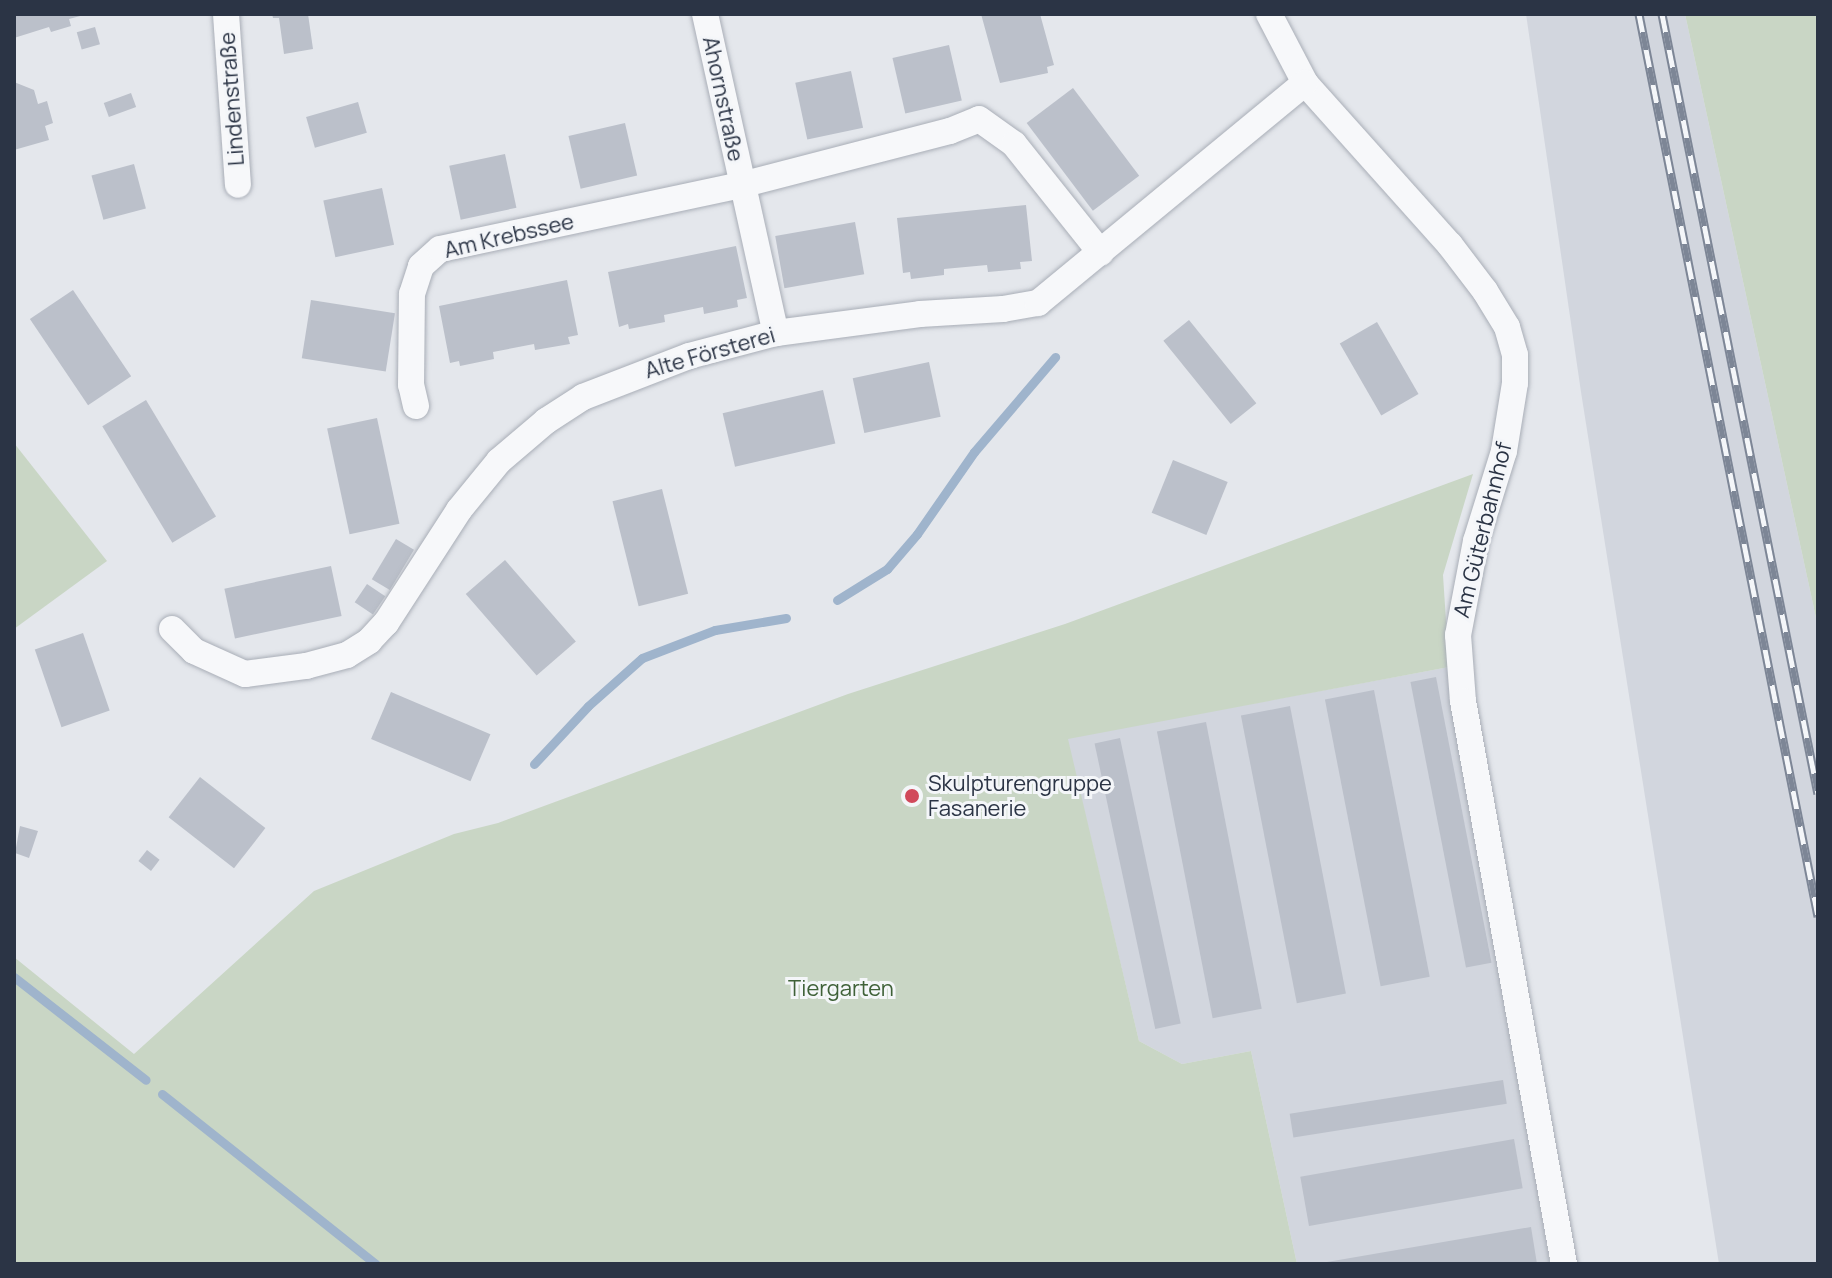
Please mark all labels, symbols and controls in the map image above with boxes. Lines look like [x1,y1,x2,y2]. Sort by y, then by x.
street label: Lindenstraße [214,31,250,167]
street label: Ahornstraße [697,34,749,164]
street label: Am Krebssee [442,208,576,264]
street label: Alte Försterei [642,322,778,384]
street label: Am Güterbahnhof [1448,439,1518,621]
place label: Skulpturengruppe Fasanerie [928,770,1112,822]
marker: Skulpturengruppe Fasanerie [903,787,921,805]
park label: Tiergarten [788,976,894,1002]

